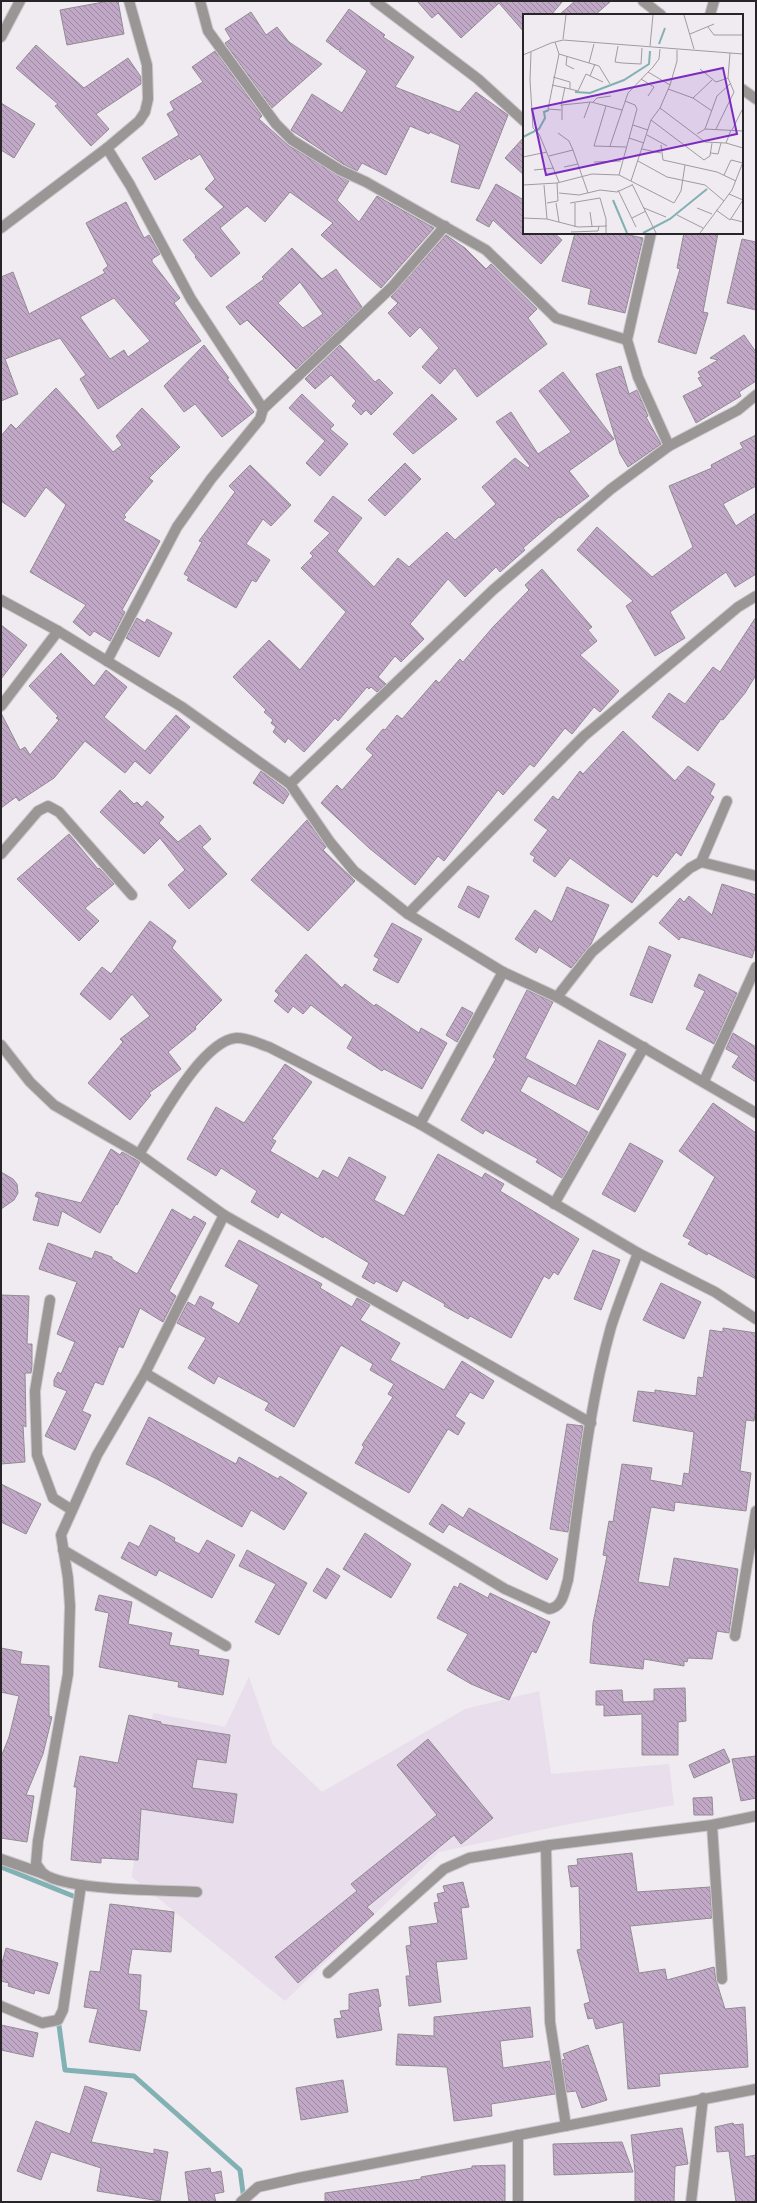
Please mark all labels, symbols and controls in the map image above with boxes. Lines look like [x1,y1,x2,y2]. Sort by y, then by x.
inset map [523,14,743,234]

